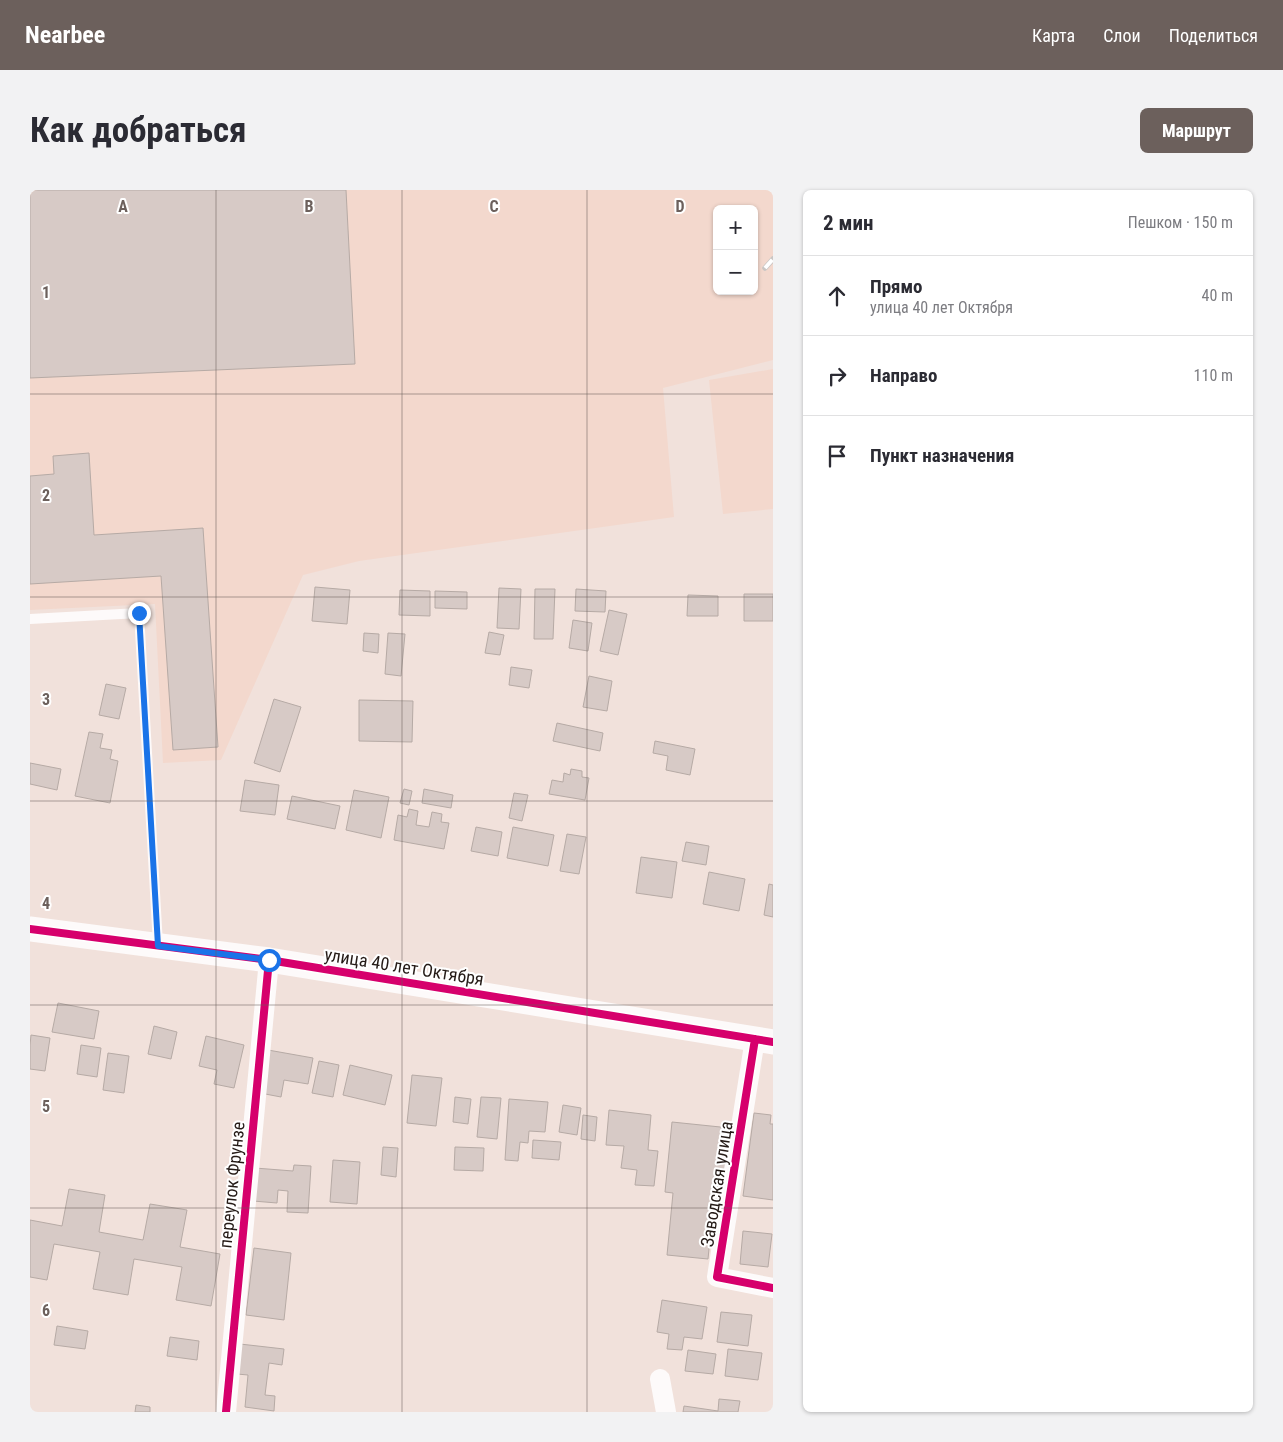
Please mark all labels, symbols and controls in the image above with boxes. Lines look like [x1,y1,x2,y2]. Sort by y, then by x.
text: Nearbee [25,21,105,49]
text: Карта [1032,25,1075,46]
text: Слои [1103,25,1141,46]
text: Поделиться [1169,25,1258,46]
button: Маршрут [1140,108,1253,153]
text: Как добраться [30,110,246,151]
text: A [118,197,128,216]
text: B [305,197,314,216]
text: C [489,197,499,216]
text: D [675,197,685,216]
map controls [713,205,758,295]
button: + [713,205,758,250]
text: 2 мин [823,211,873,235]
text: Пешком · 150 m [1128,213,1233,232]
button: − [713,250,758,295]
text: Прямо [870,275,923,298]
icon: ahead [823,282,851,310]
text: 1 [42,283,50,302]
text: 40 m [1201,286,1233,305]
text: улица 40 лет Октября [870,298,1013,317]
icon: right [823,362,851,390]
text: Направо [870,364,937,387]
text: 110 m [1194,366,1233,385]
icon: arrive [823,442,851,470]
text: Пункт назначения [870,444,1014,467]
text: 2 [42,486,50,505]
route end [128,602,151,625]
text: 3 [42,690,50,709]
text: 4 [42,894,50,913]
street label: улица 40 лет Октября [323,944,485,989]
route start [258,949,281,972]
text: 5 [42,1097,50,1116]
street label: Заводская улица [696,1120,737,1248]
street label: переулок Фрунзе [214,1121,249,1249]
text: 6 [42,1301,50,1320]

